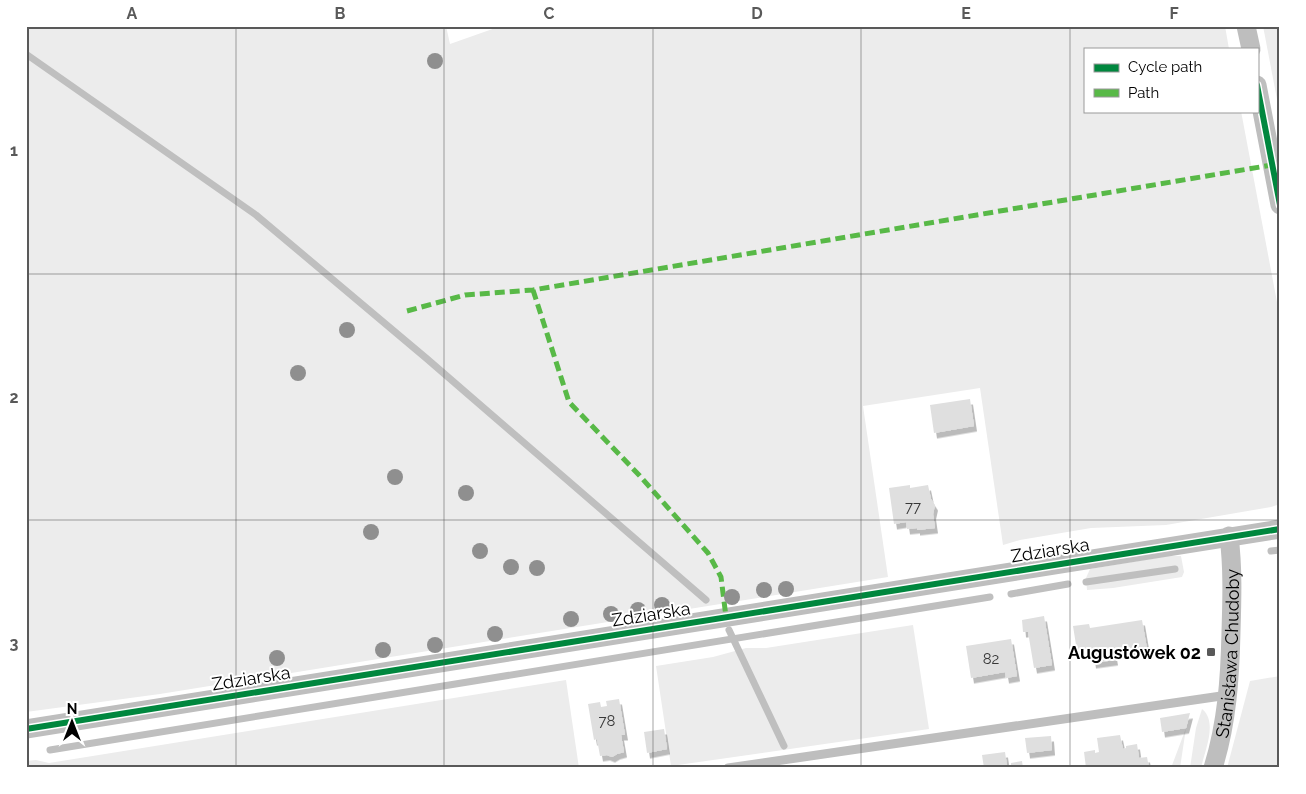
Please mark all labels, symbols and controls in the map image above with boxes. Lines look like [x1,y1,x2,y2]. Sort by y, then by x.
text: A [127,4,138,23]
text: B [335,4,346,23]
text: C [544,4,555,23]
text: D [751,4,763,23]
text: E [961,4,971,23]
text: F [1169,4,1179,23]
legend [1084,48,1258,112]
text: Cycle path [1128,58,1202,76]
text: Path [1128,84,1159,102]
text: 1 [10,141,18,160]
text: 2 [9,388,19,407]
house number: 77 [905,498,921,516]
street label: Zdziarska [1009,533,1091,567]
street label: Stanisława Chudoby [1211,568,1242,740]
street label: Zdziarska [610,597,692,631]
text: 3 [10,634,19,653]
place label: Augustówek 02 [1068,642,1201,663]
marker: Augustówek 02 [1205,646,1217,658]
house number: 82 [983,650,1000,668]
street label: Zdziarska [210,661,292,695]
north arrow [48,696,98,746]
text: N [67,701,77,717]
house number: 78 [599,712,616,730]

